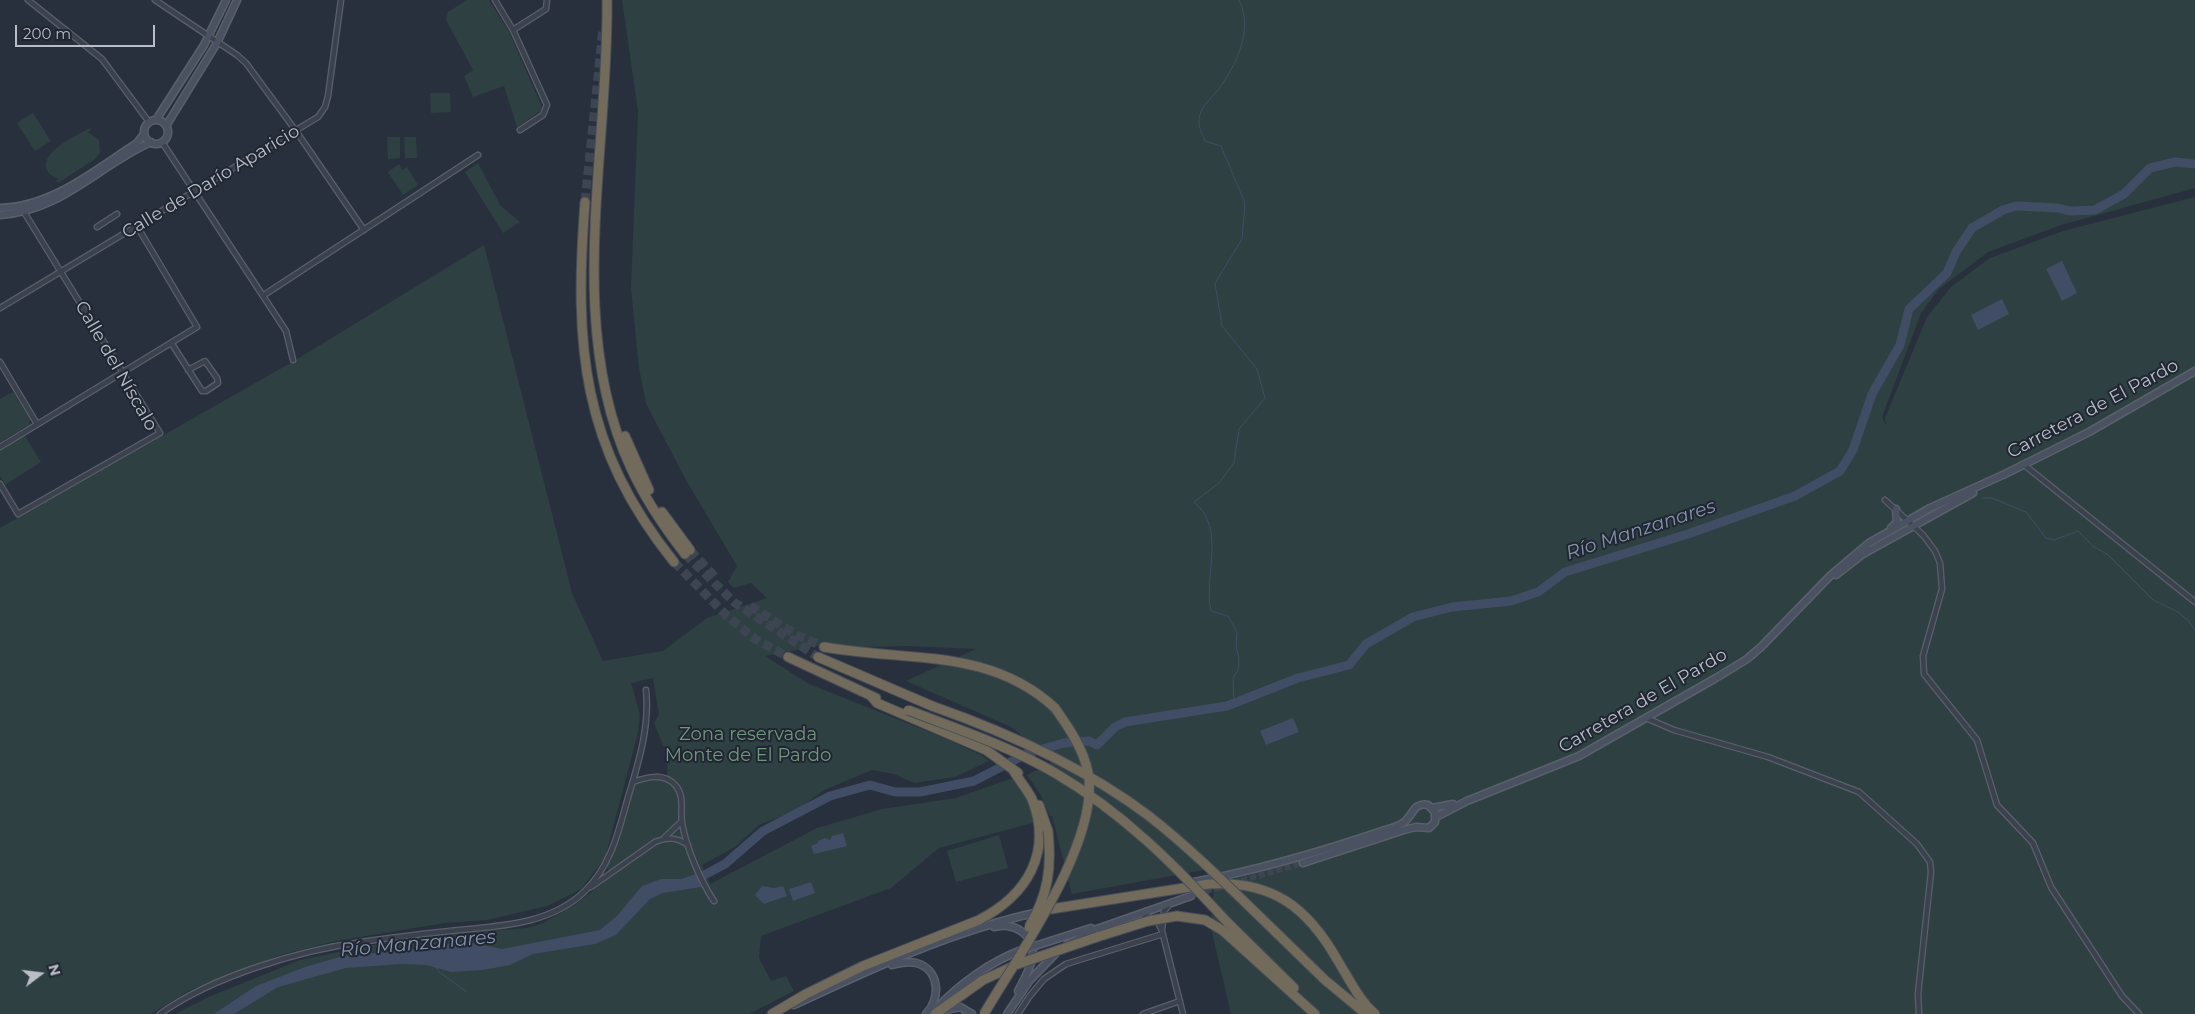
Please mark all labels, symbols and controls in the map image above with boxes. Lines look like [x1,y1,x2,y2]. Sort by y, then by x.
scale bar [18,15,158,47]
text: 200 m [23,24,71,43]
street label: Calle de Darío Aparicio [118,120,304,244]
street label: Calle del Níscalo [70,297,162,435]
street label: Carretera de El Pardo [2004,355,2182,463]
water label: Río Manzanares [1563,495,1719,565]
street label: Carretera de El Pardo [1555,644,1731,758]
park label: Zona reservada Monte de El Pardo [665,724,831,766]
water label: Río Manzanares [339,926,497,962]
north arrow [15,949,65,999]
text: N [44,962,65,978]

